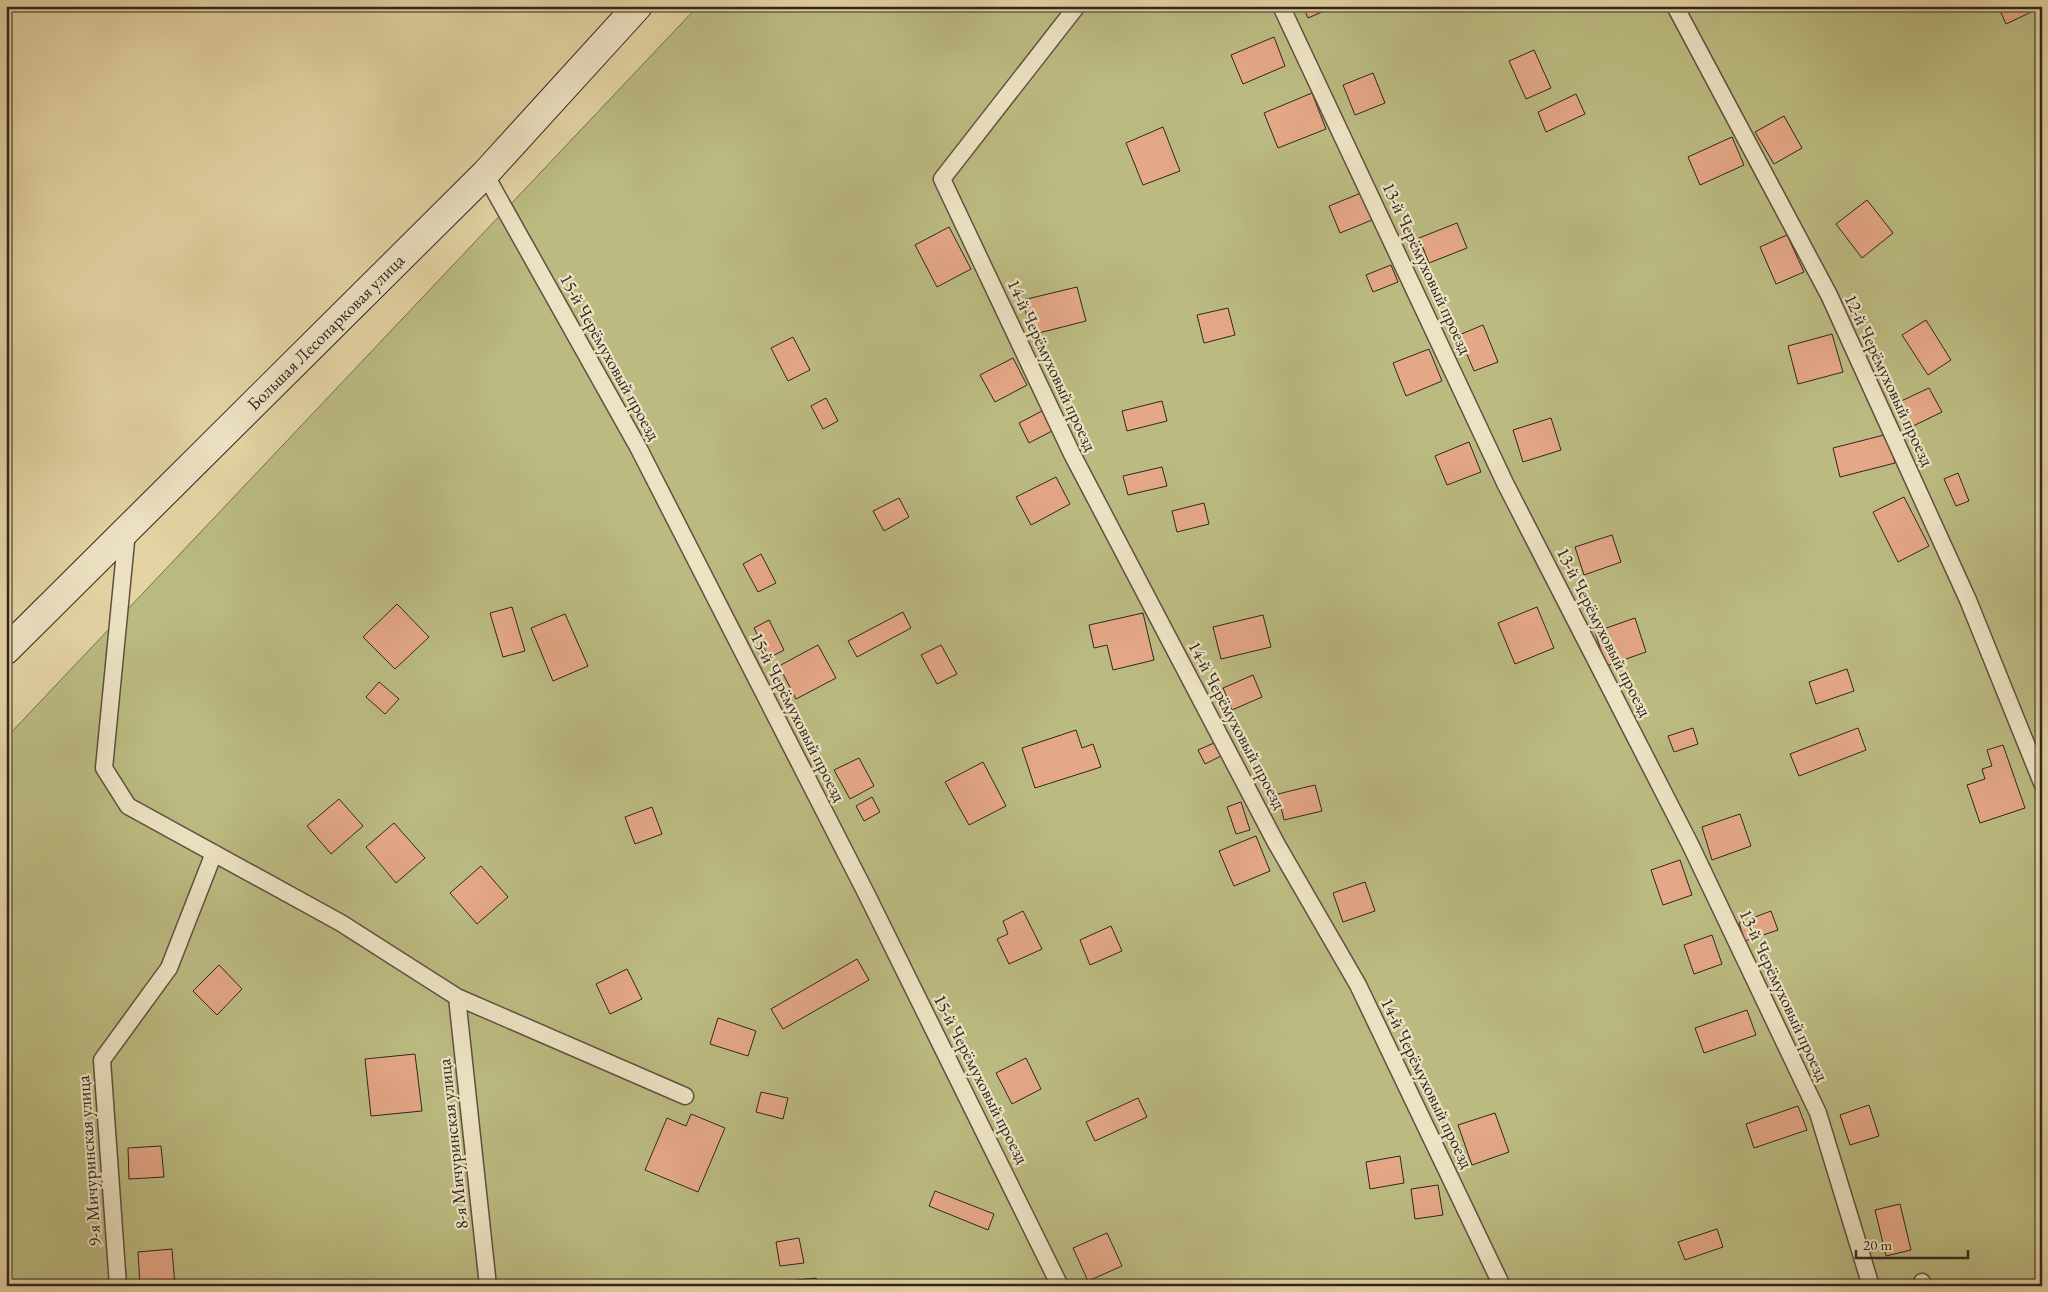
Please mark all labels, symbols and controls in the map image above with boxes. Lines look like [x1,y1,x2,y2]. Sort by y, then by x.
street label: 13-й Черёмуховый проезд [1377,178,1477,357]
street label: Большая Лесопарковая улица [242,248,410,415]
street label: 15-й Черёмуховый проезд [555,269,666,444]
street label: 14-й Черёмуховый проезд [1002,275,1102,454]
street label: 12-й Черёмуховый проезд [1839,290,1939,469]
street label: 13-й Черёмуховый проезд [1552,543,1657,720]
street label: 15-й Черёмуховый проезд [746,628,851,805]
street label: 14-й Черёмуховый проезд [1183,637,1292,813]
street label: 13-й Черёмуховый проезд [1734,905,1834,1084]
street label: 15-й Черёмуховый проезд [929,990,1034,1167]
street label: 14-й Черёмуховый проезд [1376,994,1479,1172]
street label: 8-я Мичуринская улица [432,1057,473,1230]
street label: 9-я Мичуринская улица [71,1074,106,1247]
scale bar [1856,1227,1968,1259]
text: 20 m [1863,1235,1892,1254]

